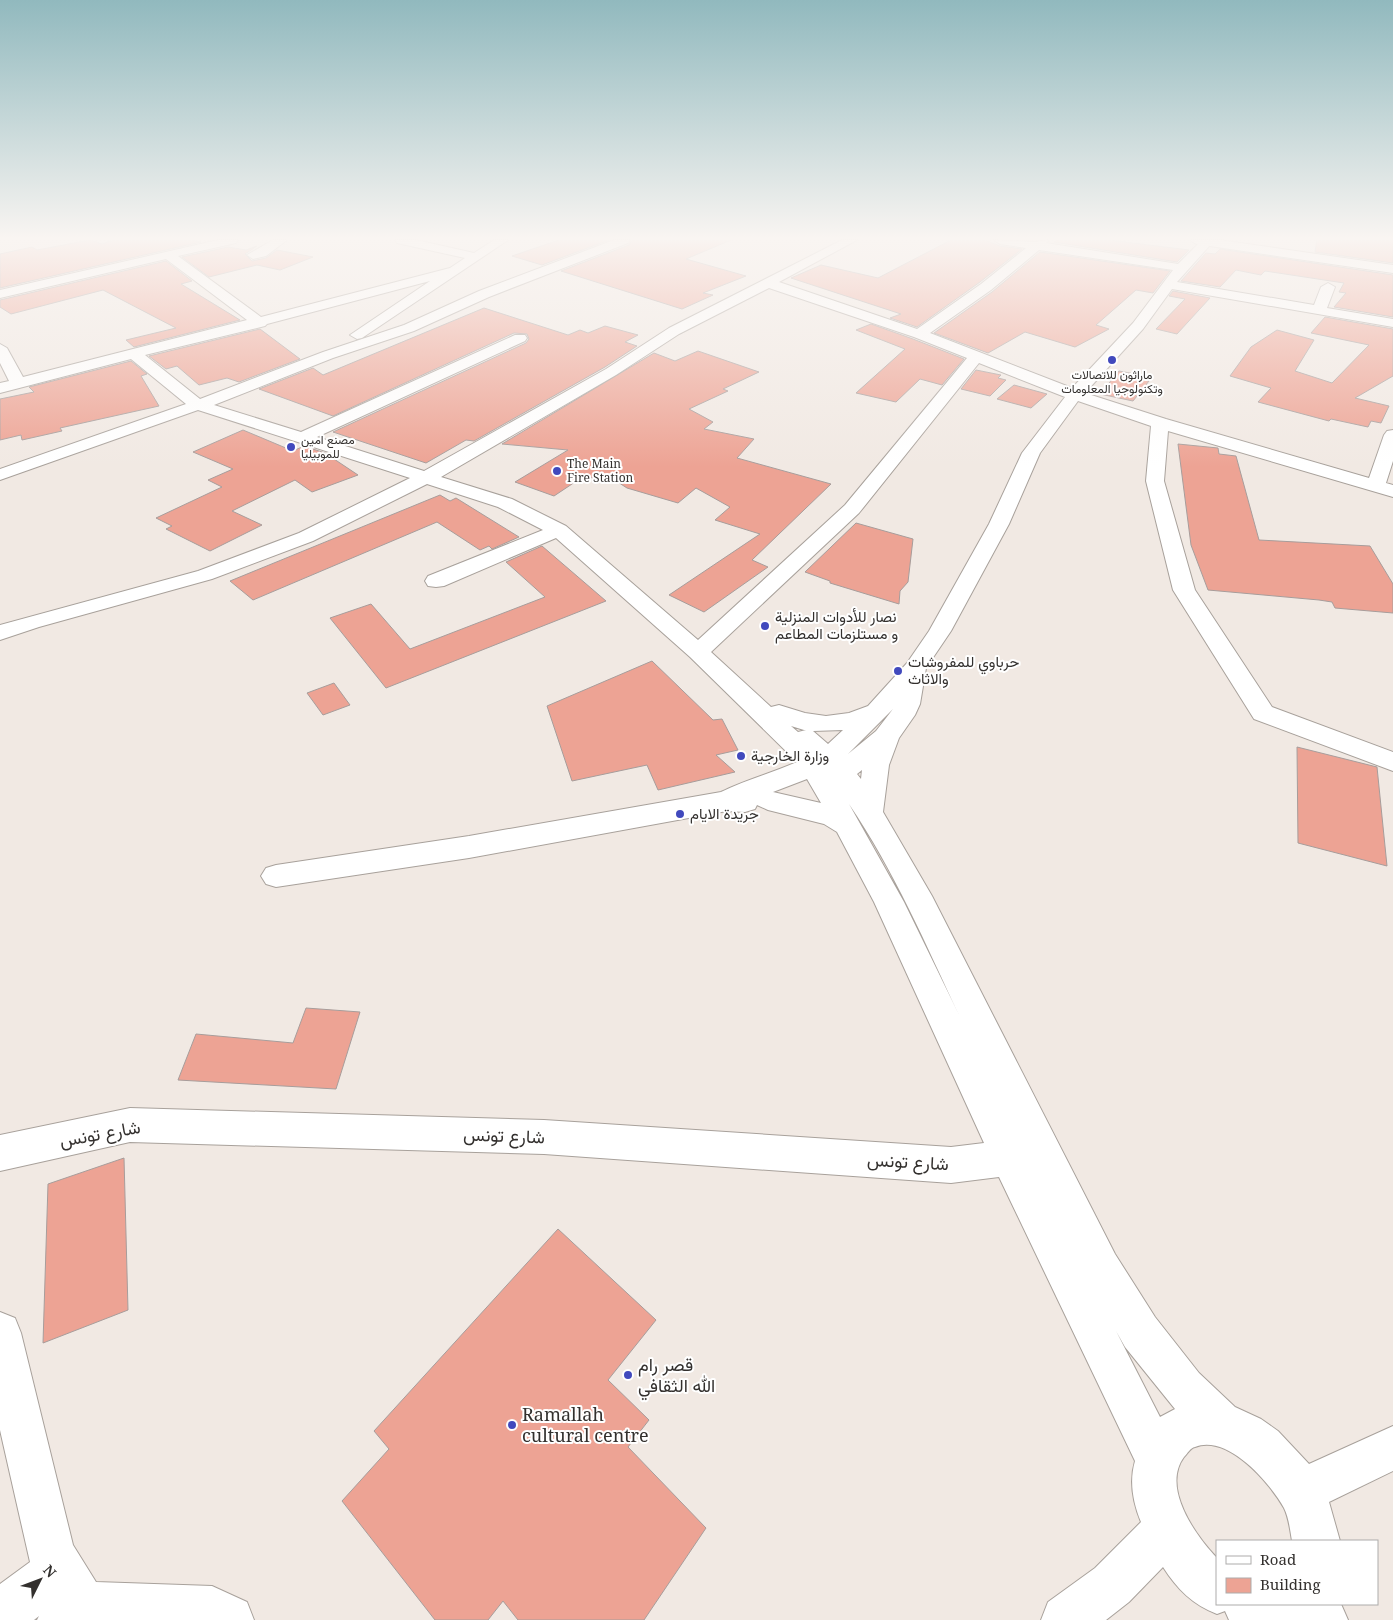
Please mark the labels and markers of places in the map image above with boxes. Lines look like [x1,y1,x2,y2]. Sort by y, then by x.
marker: ماراثون للاتصالات وتكنولوجيا المعلومات [1106,354,1118,366]
place label: ماراثون للاتصالات وتكنولوجيا المعلومات [1061,366,1163,397]
place label: مصنع امين للموبيليا [301,431,355,462]
marker: مصنع امين للموبيليا [285,441,297,453]
place label: The Main Fire Station [567,455,634,486]
marker: The Main Fire Station [551,465,563,477]
place label: نصار للأدوات المنزلية و مستلزمات المطاعم [775,606,898,644]
marker: نصار للأدوات المنزلية و مستلزمات المطاعم [759,620,771,632]
place label: حرباوي للمفروشات والاثاث [908,651,1019,688]
marker: حرباوي للمفروشات والاثاث [892,665,904,677]
place label: وزارة الخارجية [751,745,829,765]
marker: وزارة الخارجية [735,750,747,762]
place label: جريدة الايام [690,803,759,824]
marker: جريدة الايام [674,808,686,820]
place label: قصر رام الله الثقافي [638,1352,715,1401]
marker: قصر رام الله الثقافي [622,1369,634,1381]
place label: Ramallah cultural centre [522,1402,649,1447]
marker: Ramallah cultural centre [506,1419,518,1431]

